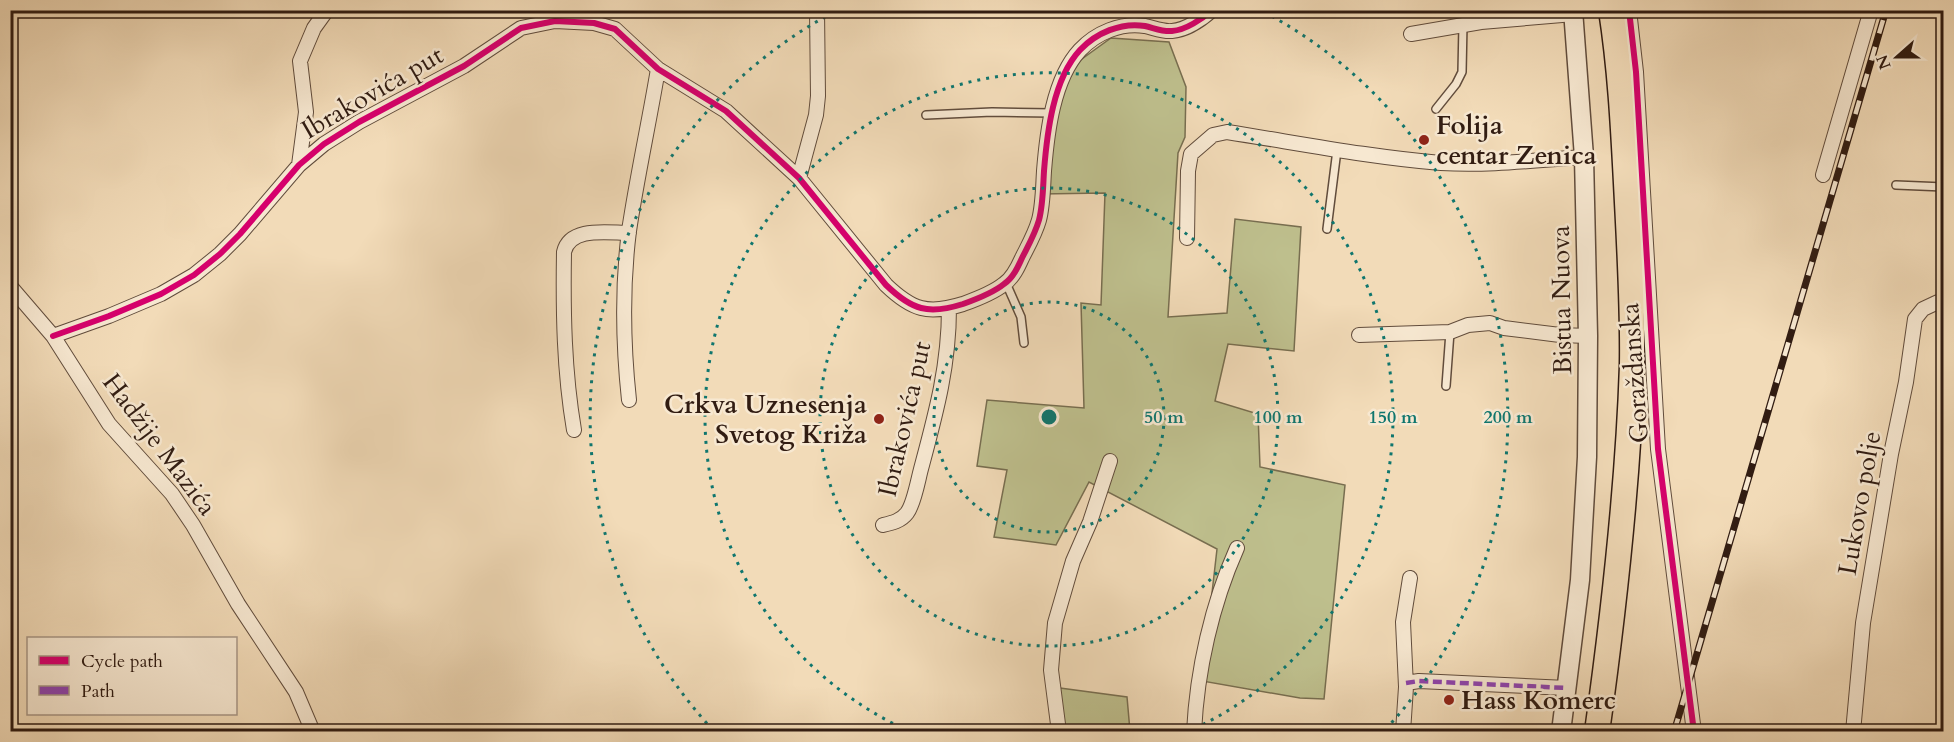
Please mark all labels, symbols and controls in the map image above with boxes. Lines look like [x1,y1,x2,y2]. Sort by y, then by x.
north arrow [1867,27,1927,87]
street label: Ibrakovića put [295,38,450,147]
text: N [1871,51,1897,72]
place label: Folija centar Zenica [1436,108,1597,173]
marker: Folija centar Zenica [1417,133,1431,147]
street label: Bistua Nuova [1543,225,1580,375]
street label: Goraždanska [1612,302,1657,444]
street label: Ibrakovića put [870,338,939,500]
street label: Hadžije Mazića [95,366,225,523]
place label: Crkva Uznesenja Svetog Križa [664,387,867,452]
text: 50 m [1144,405,1184,430]
text: 100 m [1253,405,1303,430]
text: 150 m [1368,405,1418,430]
text: 200 m [1483,405,1533,430]
centre of rings [1039,407,1059,427]
marker: Crkva Uznesenja Svetog Križa [872,412,886,426]
street label: Lukovo polje [1830,428,1889,578]
legend [27,637,237,715]
text: Cycle path [81,649,163,674]
text: Path [81,679,115,704]
place label: Hass Komerc [1461,683,1616,718]
marker: Hass Komerc [1442,693,1456,707]

